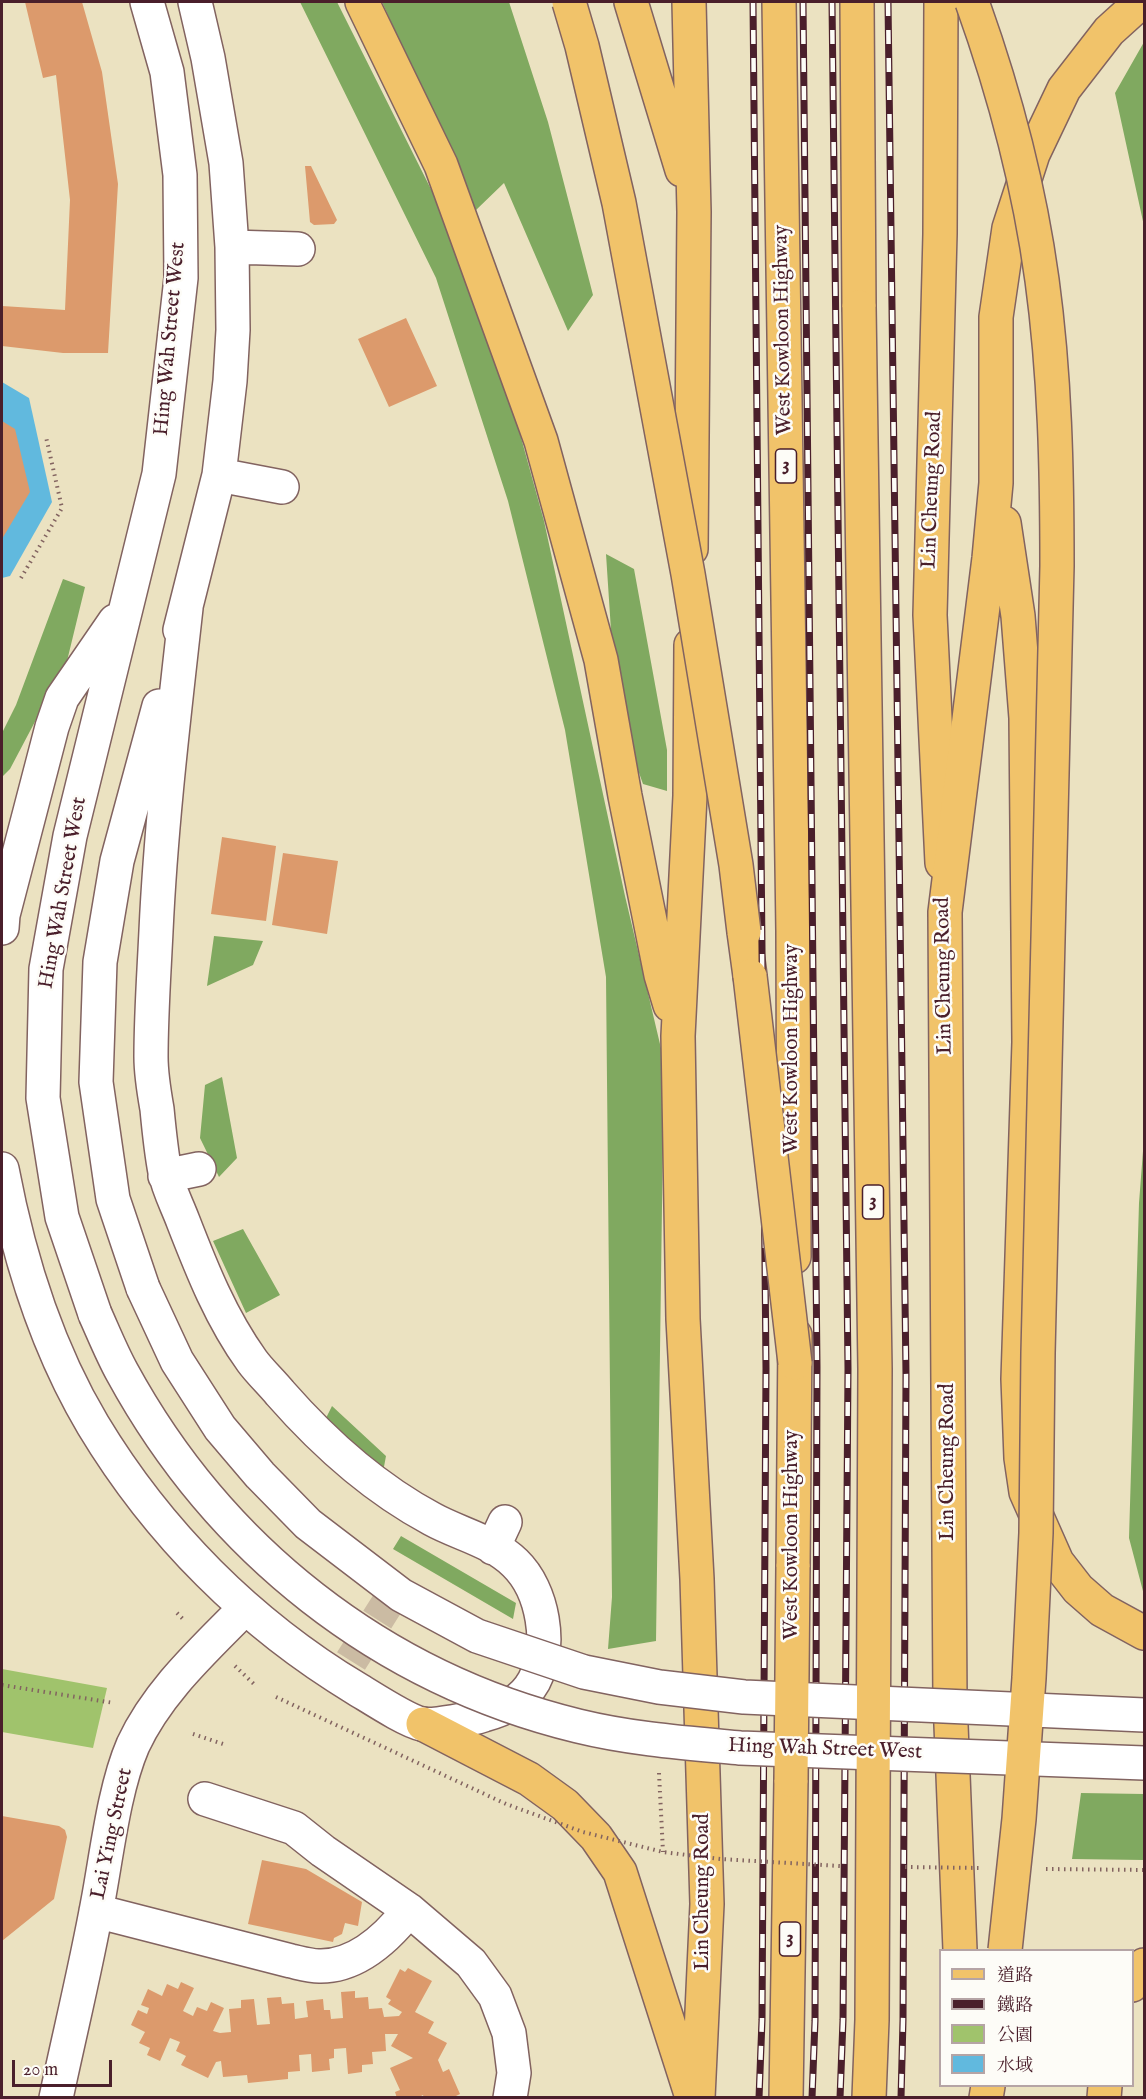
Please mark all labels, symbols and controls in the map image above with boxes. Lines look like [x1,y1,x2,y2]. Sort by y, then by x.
street label: West Kowloon Highway [770,225,798,435]
street label: Hing Wah Street West [150,241,192,437]
street label: Lin Cheung Road [918,411,948,569]
road number: 3 [776,449,796,483]
street label: Hing Wah Street West [35,795,93,991]
street label: Lin Cheung Road [931,897,959,1055]
street label: West Kowloon Highway [780,944,806,1154]
road number: 3 [862,1185,884,1219]
street label: Lin Cheung Road [936,1383,962,1541]
street label: West Kowloon Highway [780,1430,806,1640]
street label: Hing Wah Street West [727,1734,923,1766]
street label: Lai Ying Street [87,1766,139,1902]
street label: Lin Cheung Road [691,1813,717,1971]
road number: 3 [780,1922,800,1956]
legend [939,1949,1134,2087]
text: 道路 [997,1965,1033,1988]
text: 鐵路 [997,1995,1033,2018]
text: 公園 [997,2025,1033,2048]
scale bar [15,2048,116,2086]
text: 水域 [997,2055,1033,2078]
text: 20 m [23,2059,58,2082]

